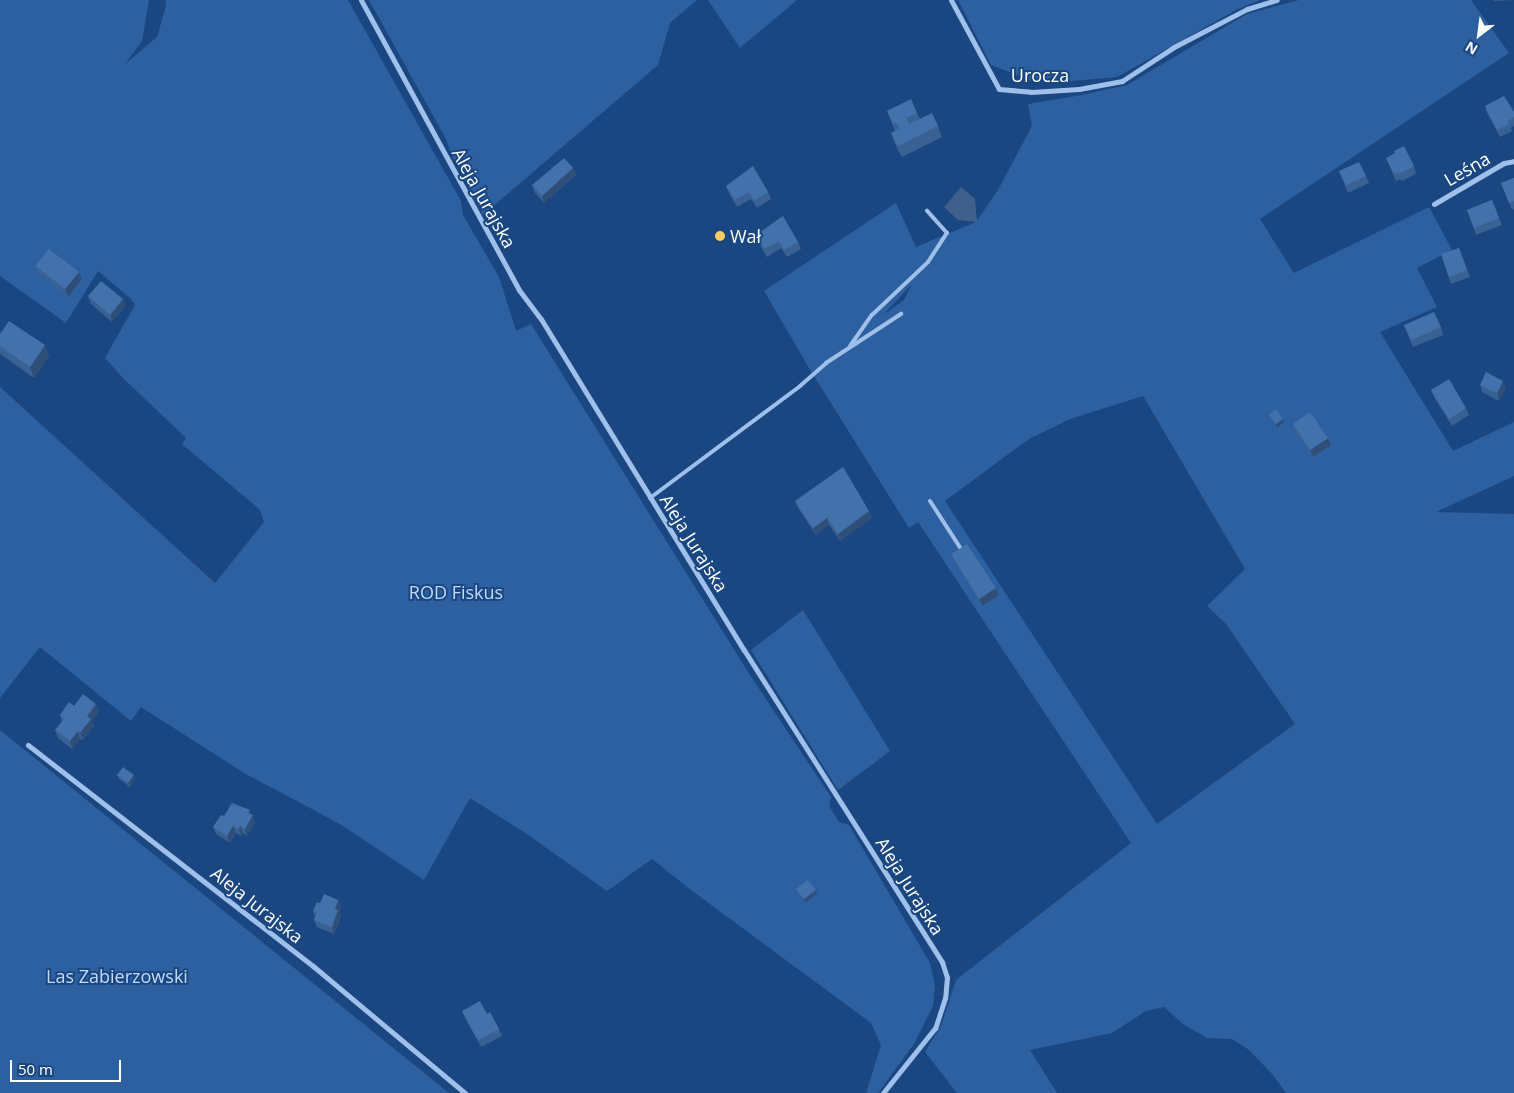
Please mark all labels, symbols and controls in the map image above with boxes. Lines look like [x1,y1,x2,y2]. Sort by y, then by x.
north arrow [1454,10,1504,60]
text: N [1462,37,1481,60]
street label: Urocza [1011,64,1069,86]
street label: Aleja Jurajska [448,144,520,252]
street label: Leśna [1440,147,1494,191]
place label: Wał [730,225,761,247]
marker: Wał [714,230,726,242]
street label: Aleja Jurajska [655,490,733,596]
park label: ROD Fiskus [409,581,503,603]
street label: Aleja Jurajska [871,833,949,939]
street label: Aleja Jurajska [207,862,307,948]
park label: Las Zabierzowski [46,965,188,987]
scale bar [12,1050,124,1082]
text: 50 m [18,1059,53,1079]

